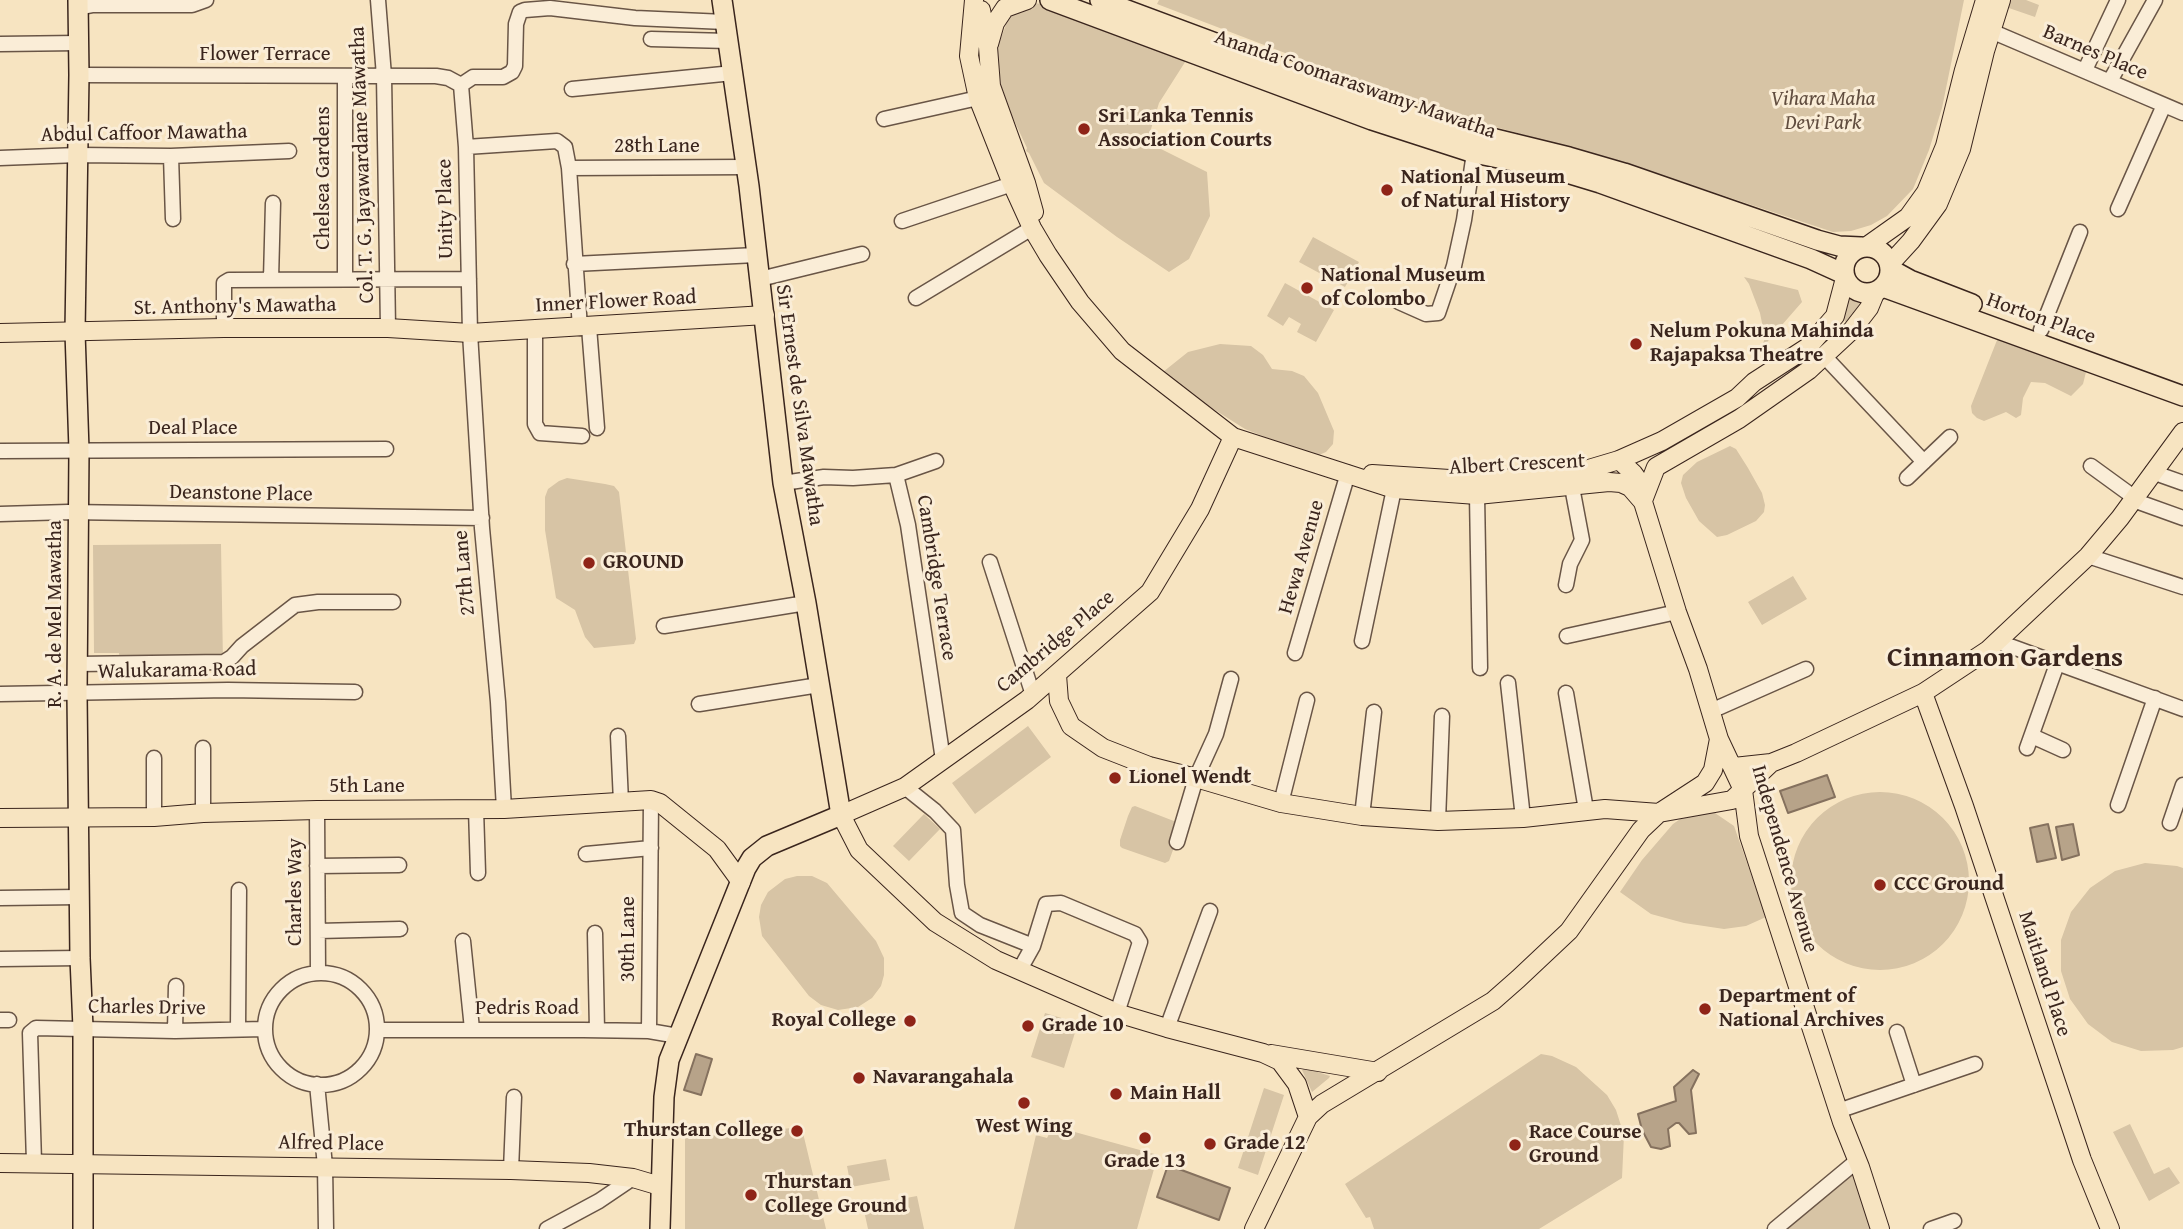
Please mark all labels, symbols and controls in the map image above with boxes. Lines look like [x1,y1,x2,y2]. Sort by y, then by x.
street label: Barnes Place [2039,20,2151,86]
street label: Ananda Coomaraswamy Mawatha [1211,25,1499,145]
street label: Col. T. G. Jayawardane Mawatha [346,26,380,304]
street label: Flower Terrace [199,42,331,68]
park label: Vihara Maha Devi Park [1770,87,1876,137]
place label: Sri Lanka Tennis Association Courts [1098,104,1272,154]
street label: Chelsea Gardens [311,106,337,250]
street label: Abdul Caffoor Mawatha [40,120,248,148]
marker: Sri Lanka Tennis Association Courts [1076,121,1092,137]
street label: 28th Lane [614,134,700,160]
street label: Unity Place [433,159,459,259]
place label: National Museum of Natural History [1401,165,1570,215]
marker: National Museum of Natural History [1379,182,1395,198]
place label: National Museum of Colombo [1321,263,1485,313]
marker: National Museum of Colombo [1299,280,1315,296]
street label: Sir Ernest de Silva Mawatha [770,283,828,527]
street label: Inner Flower Road [535,285,697,319]
street label: Horton Place [1983,288,2099,350]
street label: St. Anthony's Mawatha [133,293,337,321]
place label: Nelum Pokuna Mahinda Rajapaksa Theatre [1650,319,1874,369]
marker: Nelum Pokuna Mahinda Rajapaksa Theatre [1628,336,1644,352]
street label: Deal Place [148,416,238,442]
street label: Albert Crescent [1448,449,1586,481]
street label: Deanstone Place [169,480,313,508]
street label: Cambridge Terrace [910,494,962,662]
street label: Hewa Avenue [1274,497,1330,617]
street label: R. A. de Mel Mawatha [43,520,69,708]
street label: 27th Lane [449,529,481,617]
place label: GROUND [603,550,684,576]
marker: GROUND [581,555,597,571]
street label: Cambridge Place [992,585,1120,699]
district label: Cinnamon Gardens [1887,642,2123,676]
street label: Walukarama Road [97,657,257,685]
street label: Independence Avenue [1745,763,1823,955]
place label: Lionel Wendt [1129,765,1251,791]
marker: Lionel Wendt [1107,770,1123,786]
street label: 5th Lane [329,774,405,800]
street label: Charles Way [283,838,309,946]
place label: CCC Ground [1894,872,2004,898]
marker: CCC Ground [1872,877,1888,893]
street label: 30th Lane [616,896,642,982]
street label: Maitland Place [2012,908,2076,1040]
place label: Department of National Archives [1719,984,1884,1034]
street label: Charles Drive [88,994,206,1022]
street label: Pedris Road [475,996,579,1022]
marker: Department of National Archives [1697,1001,1713,1017]
place label: Royal College [772,1008,896,1034]
marker: Royal College [902,1013,918,1029]
place label: Grade 10 [1042,1013,1124,1039]
marker: Grade 10 [1020,1018,1036,1034]
place label: Navarangahala [873,1065,1013,1091]
marker: Navarangahala [851,1070,867,1086]
place label: Main Hall [1130,1081,1221,1107]
marker: Main Hall [1108,1086,1124,1102]
marker: West Wing [1016,1095,1032,1111]
place label: West Wing [976,1114,1072,1140]
place label: Thurstan College [624,1118,783,1144]
place label: Race Course Ground [1529,1120,1641,1170]
marker: Thurstan College [789,1123,805,1139]
street label: Alfred Place [278,1130,384,1158]
marker: Grade 13 [1137,1130,1153,1146]
place label: Grade 12 [1224,1131,1306,1157]
marker: Grade 12 [1202,1136,1218,1152]
marker: Race Course Ground [1507,1137,1523,1153]
place label: Grade 13 [1104,1149,1186,1175]
place label: Thurstan College Ground [765,1170,907,1220]
marker: Thurstan College Ground [743,1187,759,1203]

